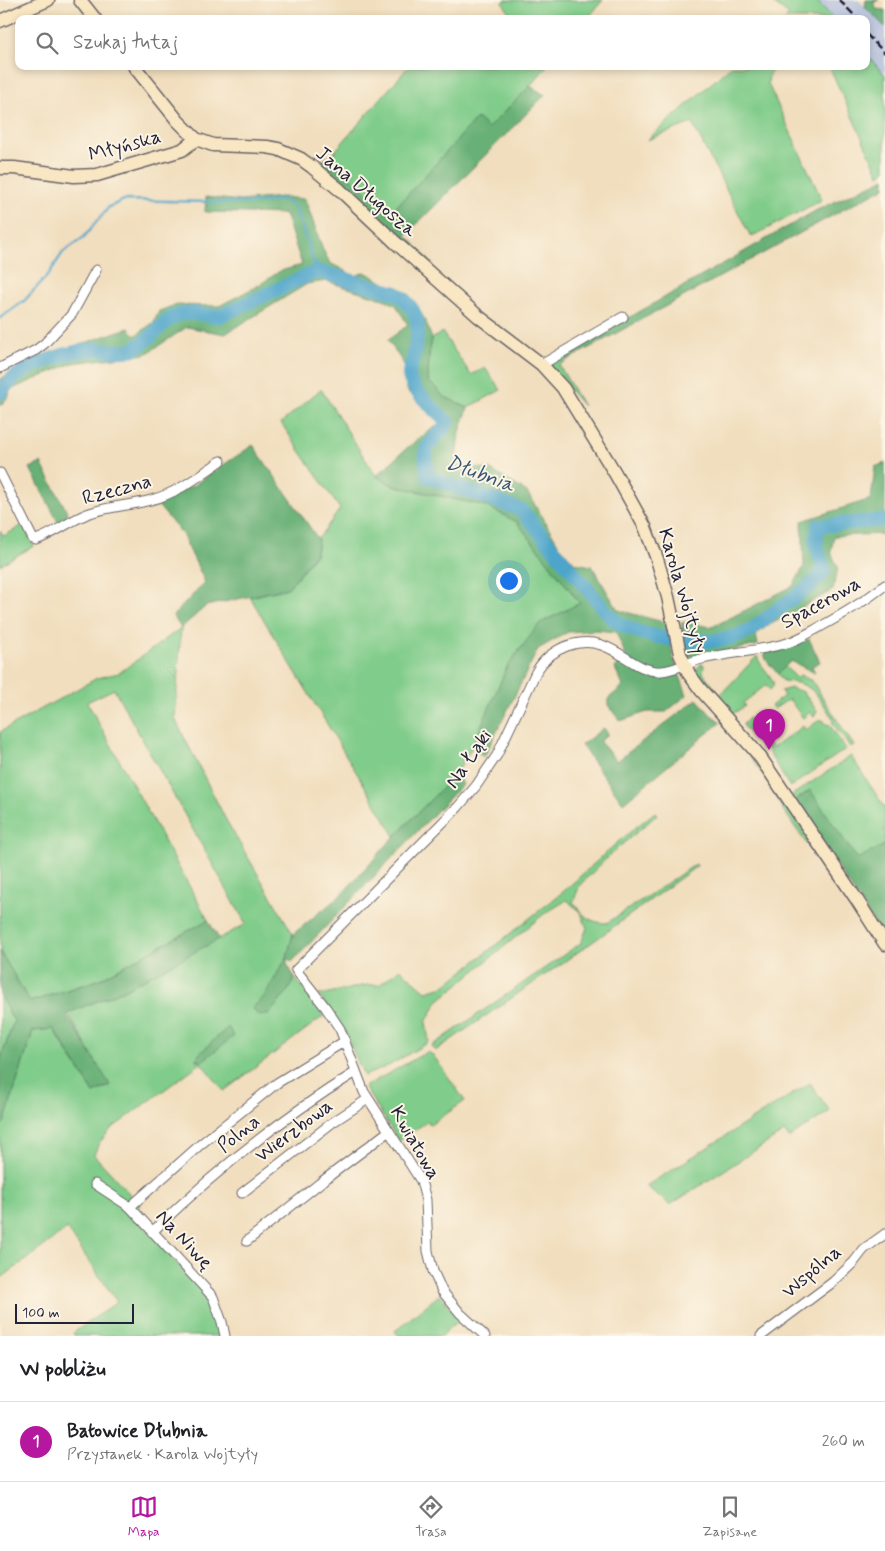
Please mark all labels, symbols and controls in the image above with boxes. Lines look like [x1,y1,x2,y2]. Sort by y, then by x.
search box [15,15,870,70]
icon: search [33,29,61,57]
text: Szukaj tutaj [73,30,178,55]
street label: Młyńska [86,123,164,169]
street label: Jana Długosza [310,140,423,244]
water label: Dłubnia [442,449,520,500]
street label: Rzeczna [79,468,155,512]
street label: Karola Wojtyły [651,525,713,657]
your location [496,568,522,594]
street label: Spacerowa [776,570,866,636]
pin: 1 [753,709,785,750]
street label: Na Łąki [439,724,499,794]
street label: Wierzbowa [250,1093,338,1169]
street label: Kwiatowa [383,1101,447,1185]
street label: Polna [212,1108,266,1160]
street label: Na Niwę [149,1204,219,1276]
street label: Wspólna [776,1239,848,1305]
scale bar [15,1301,134,1324]
text: 100 m [22,1304,60,1322]
text: W pobliżu [20,1355,106,1383]
text: Batowice Dłubnia [67,1419,207,1444]
text: 1 [32,1431,40,1452]
text: 260 m [822,1431,865,1452]
text: Przystanek · Karola Wojtyły [67,1444,258,1465]
tab: Mapa [128,1493,160,1541]
tab: Trasa [415,1493,447,1541]
tab: Zapisane [702,1493,757,1541]

